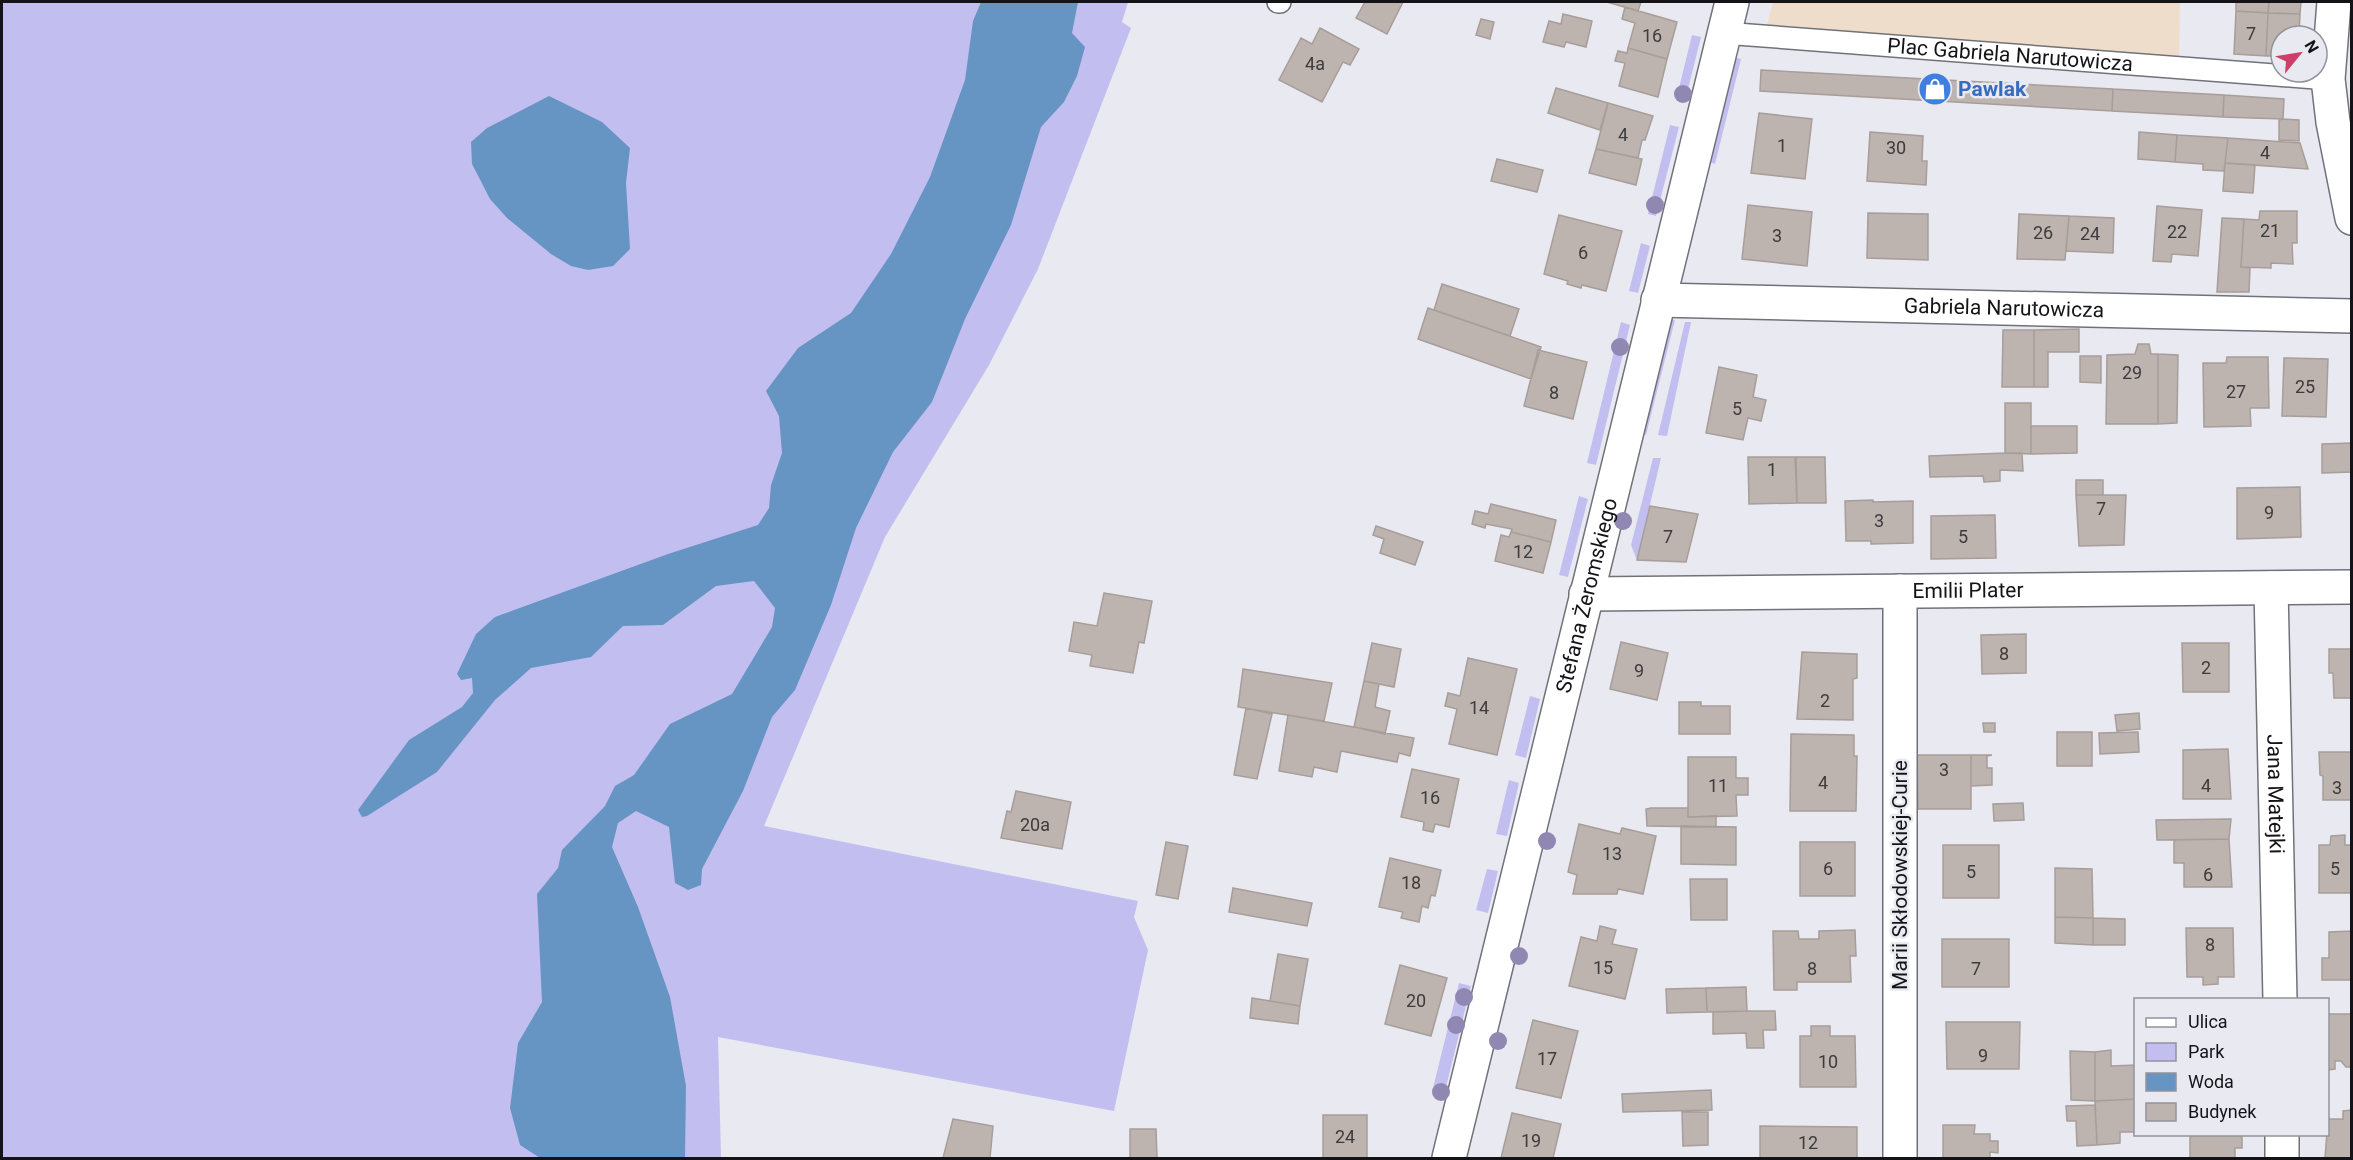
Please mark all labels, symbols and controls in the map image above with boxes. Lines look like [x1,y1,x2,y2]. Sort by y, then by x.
house number: 7 [2246,23,2256,44]
north arrow [2269,24,2329,84]
house number: 16 [1642,25,1662,46]
street label: Plac Gabriela Narutowicza [1886,34,2134,76]
text: N [2301,37,2323,56]
house number: 4a [1305,53,1325,74]
shop icon: Pawlak [1917,71,1953,107]
place label: Pawlak [1958,77,2027,101]
house number: 4 [1618,124,1628,145]
house number: 1 [1777,135,1787,156]
house number: 30 [1886,137,1906,158]
house number: 4 [2260,142,2270,163]
house number: 21 [2260,220,2280,241]
house number: 22 [2167,221,2187,242]
house number: 26 [2033,222,2053,243]
house number: 24 [2080,223,2100,244]
house number: 3 [1772,225,1782,246]
house number: 6 [1578,242,1588,263]
street label: Gabriela Narutowicza [1904,294,2104,322]
house number: 29 [2122,362,2142,383]
house number: 25 [2295,376,2315,397]
house number: 27 [2226,381,2246,402]
house number: 8 [1549,382,1559,403]
house number: 5 [1732,398,1742,419]
house number: 1 [1767,459,1777,480]
street label: Stefana Żeromskiego [1551,496,1622,696]
house number: 7 [2096,498,2106,519]
house number: 9 [2264,502,2274,523]
house number: 3 [1874,510,1884,531]
house number: 7 [1663,526,1673,547]
house number: 5 [1958,526,1968,547]
house number: 12 [1513,541,1533,562]
street label: Emilii Plater [1912,578,2024,603]
house number: 8 [1999,643,2009,664]
house number: 2 [2201,657,2211,678]
house number: 9 [1634,660,1644,681]
house number: 2 [1820,690,1830,711]
house number: 14 [1469,697,1489,718]
street label: Jana Matejki [2262,734,2289,854]
house number: 3 [1939,759,1949,780]
street label: Marii Skłodowskiej-Curie [1888,760,1912,990]
house number: 4 [1818,772,1828,793]
house number: 11 [1708,775,1728,796]
house number: 4 [2201,775,2211,796]
house number: 3 [2332,777,2342,798]
house number: 16 [1420,787,1440,808]
house number: 20a [1020,814,1050,835]
house number: 13 [1602,843,1622,864]
house number: 6 [1823,858,1833,879]
house number: 5 [2330,858,2340,879]
house number: 5 [1966,861,1976,882]
house number: 6 [2203,864,2213,885]
house number: 18 [1401,872,1421,893]
house number: 8 [2205,934,2215,955]
house number: 15 [1593,957,1613,978]
house number: 8 [1807,958,1817,979]
house number: 7 [1971,958,1981,979]
house number: 20 [1406,990,1426,1011]
legend [2134,998,2329,1136]
text: Ulica [2188,1011,2228,1032]
text: Park [2188,1041,2225,1062]
house number: 9 [1978,1045,1988,1066]
house number: 17 [1537,1048,1557,1069]
house number: 10 [1818,1051,1838,1072]
text: Woda [2188,1071,2234,1092]
text: Budynek [2188,1101,2257,1122]
house number: 24 [1335,1126,1355,1147]
house number: 19 [1521,1130,1541,1151]
house number: 12 [1798,1132,1818,1153]

